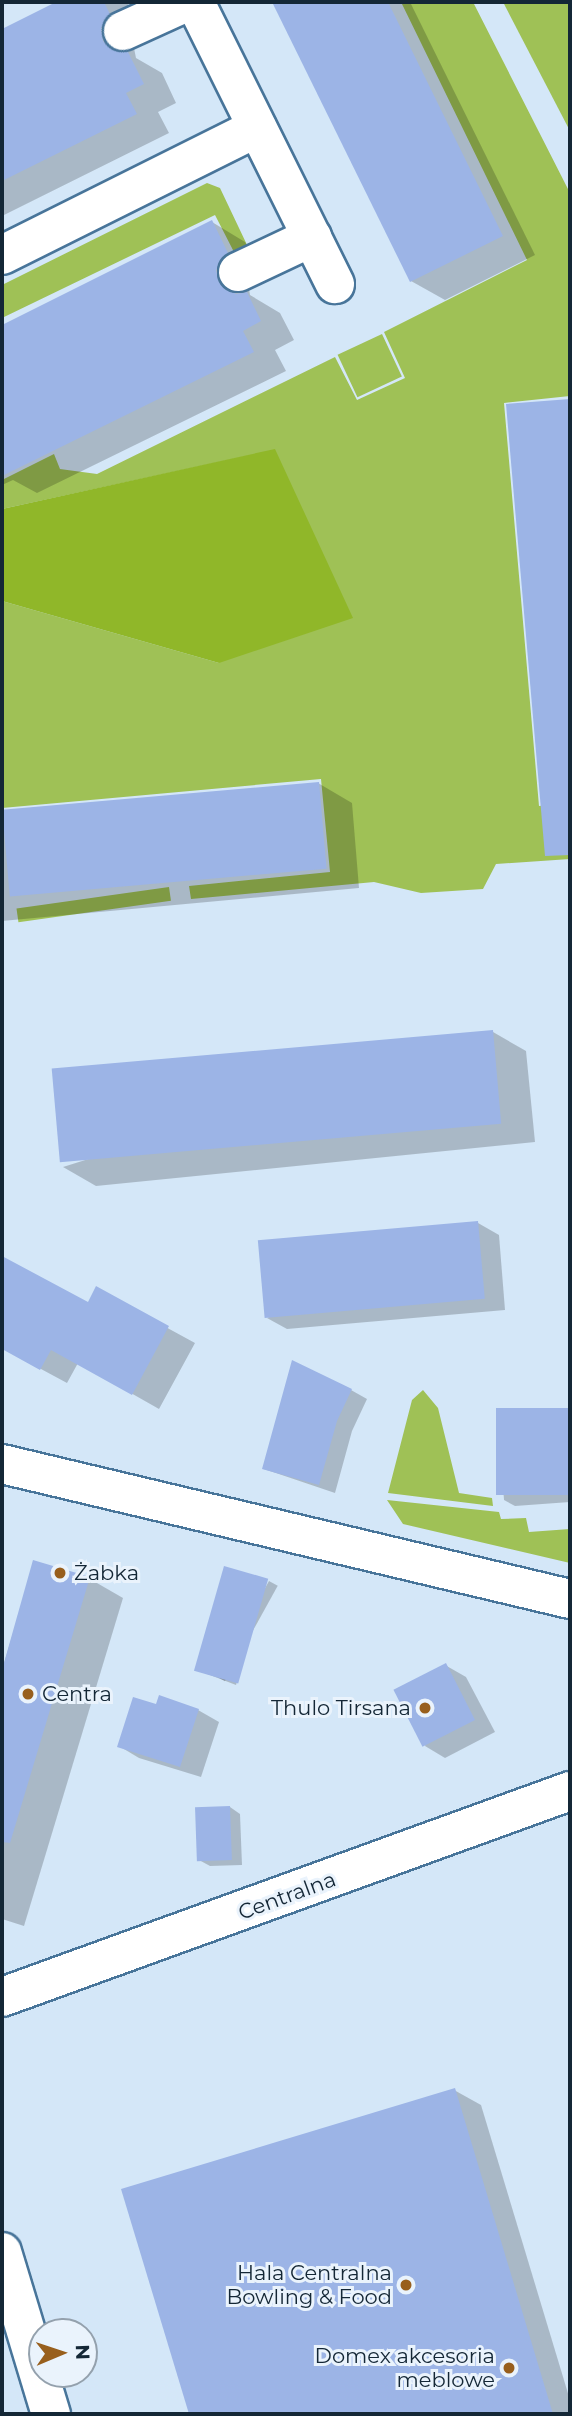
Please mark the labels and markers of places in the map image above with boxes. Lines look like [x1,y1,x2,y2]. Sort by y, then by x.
place label: Żabka [74,1560,139,1586]
marker: Żabka [52,1565,68,1581]
place label: Centra [42,1681,112,1707]
marker: Centra [20,1686,36,1702]
place label: Thulo Tirsana [271,1695,411,1721]
marker: Thulo Tirsana [417,1700,433,1716]
place label: Hala Centralna Bowling & Food [226,2260,392,2310]
marker: Hala Centralna Bowling & Food [398,2277,414,2293]
place label: Domex akcesoria meblowe [315,2343,495,2393]
marker: Domex akcesoria meblowe [501,2360,517,2376]

